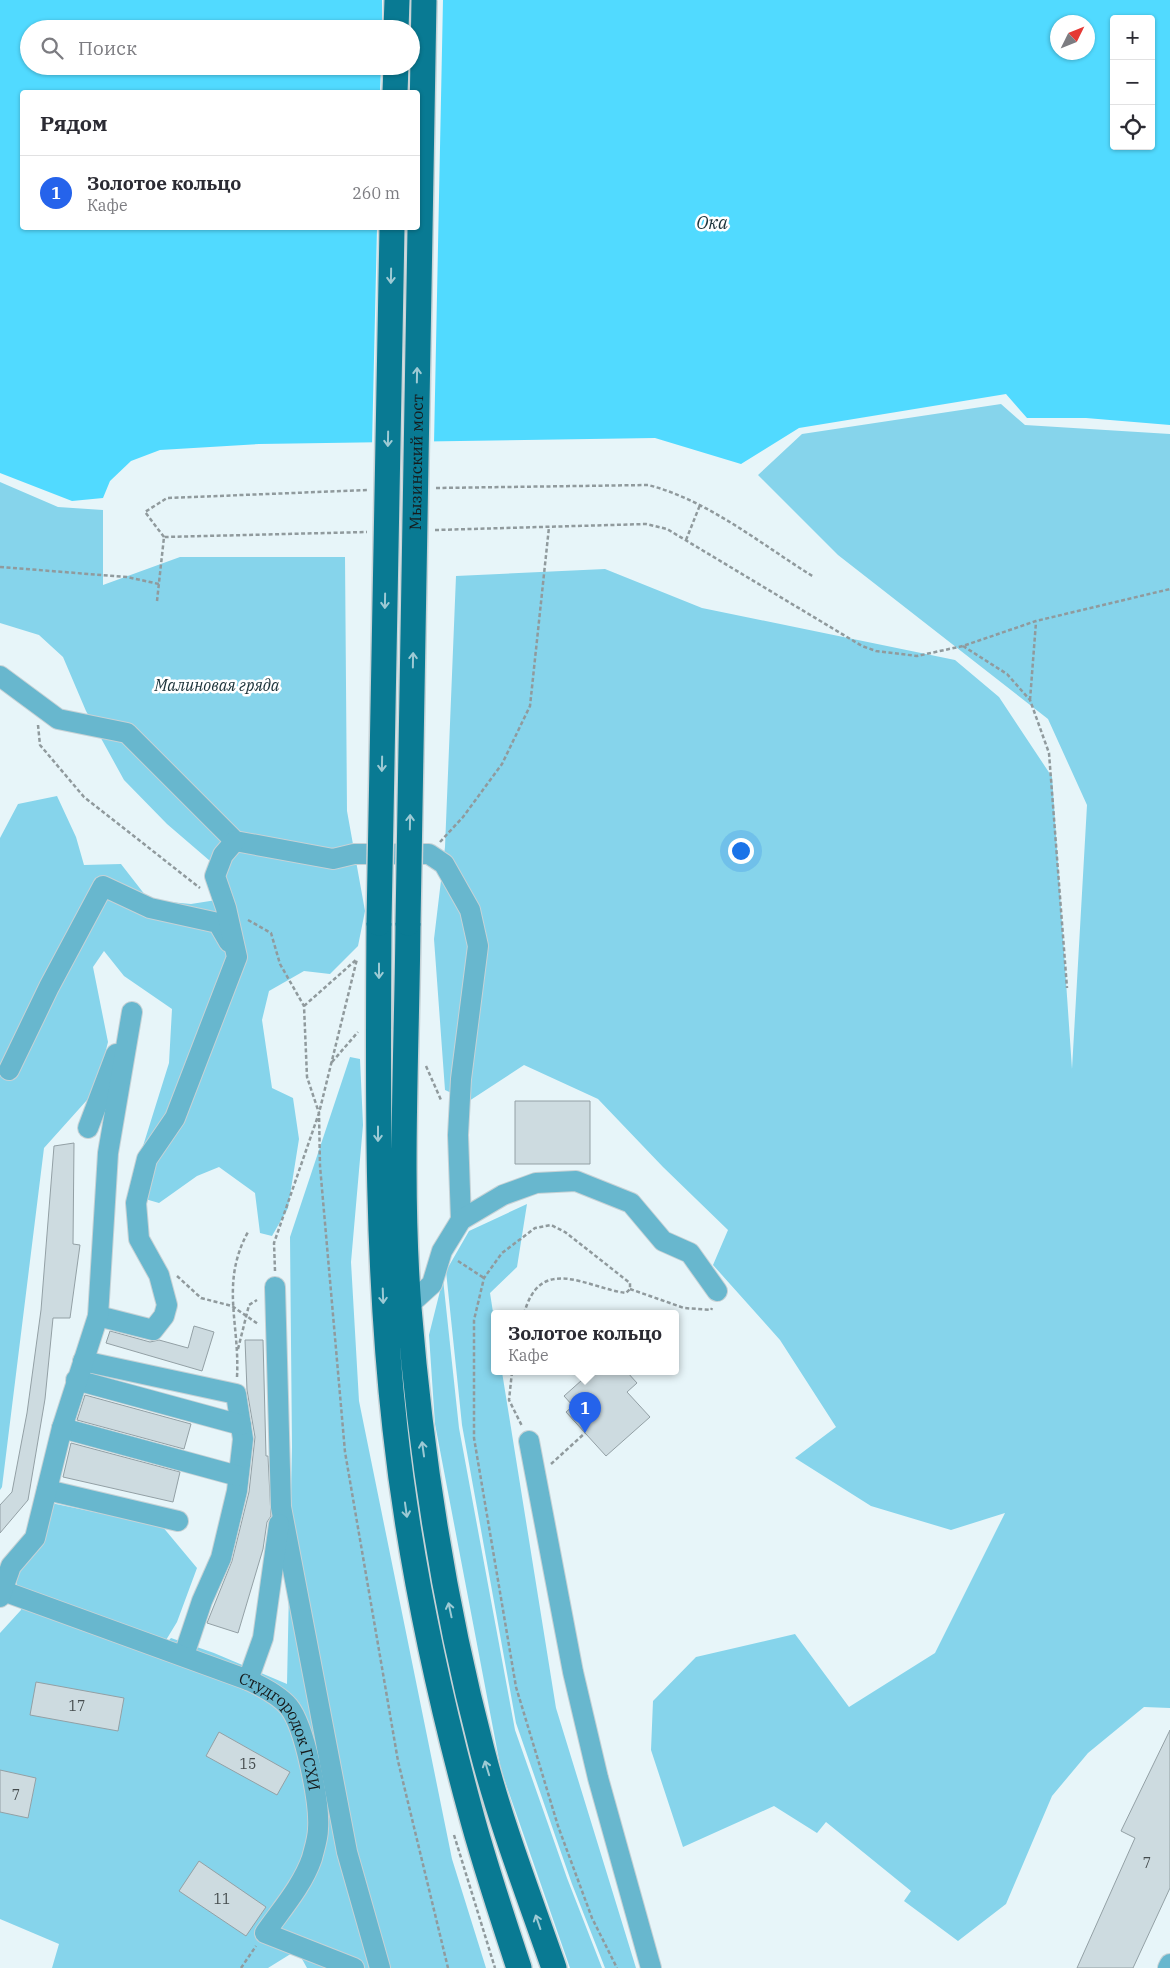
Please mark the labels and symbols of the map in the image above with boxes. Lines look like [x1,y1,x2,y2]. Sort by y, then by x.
north arrow [1050,15,1095,60]
water label: Ока [696,211,728,234]
one-way arrow [386,268,395,284]
one-way arrow [413,367,422,383]
street label: Мызинский мост [405,394,427,530]
one-way arrow [383,430,392,446]
one-way arrow [380,592,390,609]
one-way arrow [408,652,418,668]
park label: Малиновая гряда [153,675,280,695]
one-way arrow [377,755,387,771]
one-way arrow [405,814,415,830]
your location [728,838,754,864]
one-way arrow [374,963,384,979]
one-way arrow [373,1126,383,1142]
one-way arrow [379,1288,388,1304]
pin: 1 [569,1392,601,1433]
one-way arrow [418,1442,428,1458]
one-way arrow [401,1502,411,1518]
one-way arrow [445,1602,455,1618]
street label: Студгородок ГСХИ [236,1668,325,1792]
house number: 17 [69,1697,85,1715]
house number: 15 [240,1755,256,1773]
one-way arrow [481,1760,491,1776]
house number: 7 [12,1786,20,1804]
house number: 7 [1143,1854,1151,1872]
house number: 11 [214,1890,230,1908]
one-way arrow [533,1915,542,1930]

